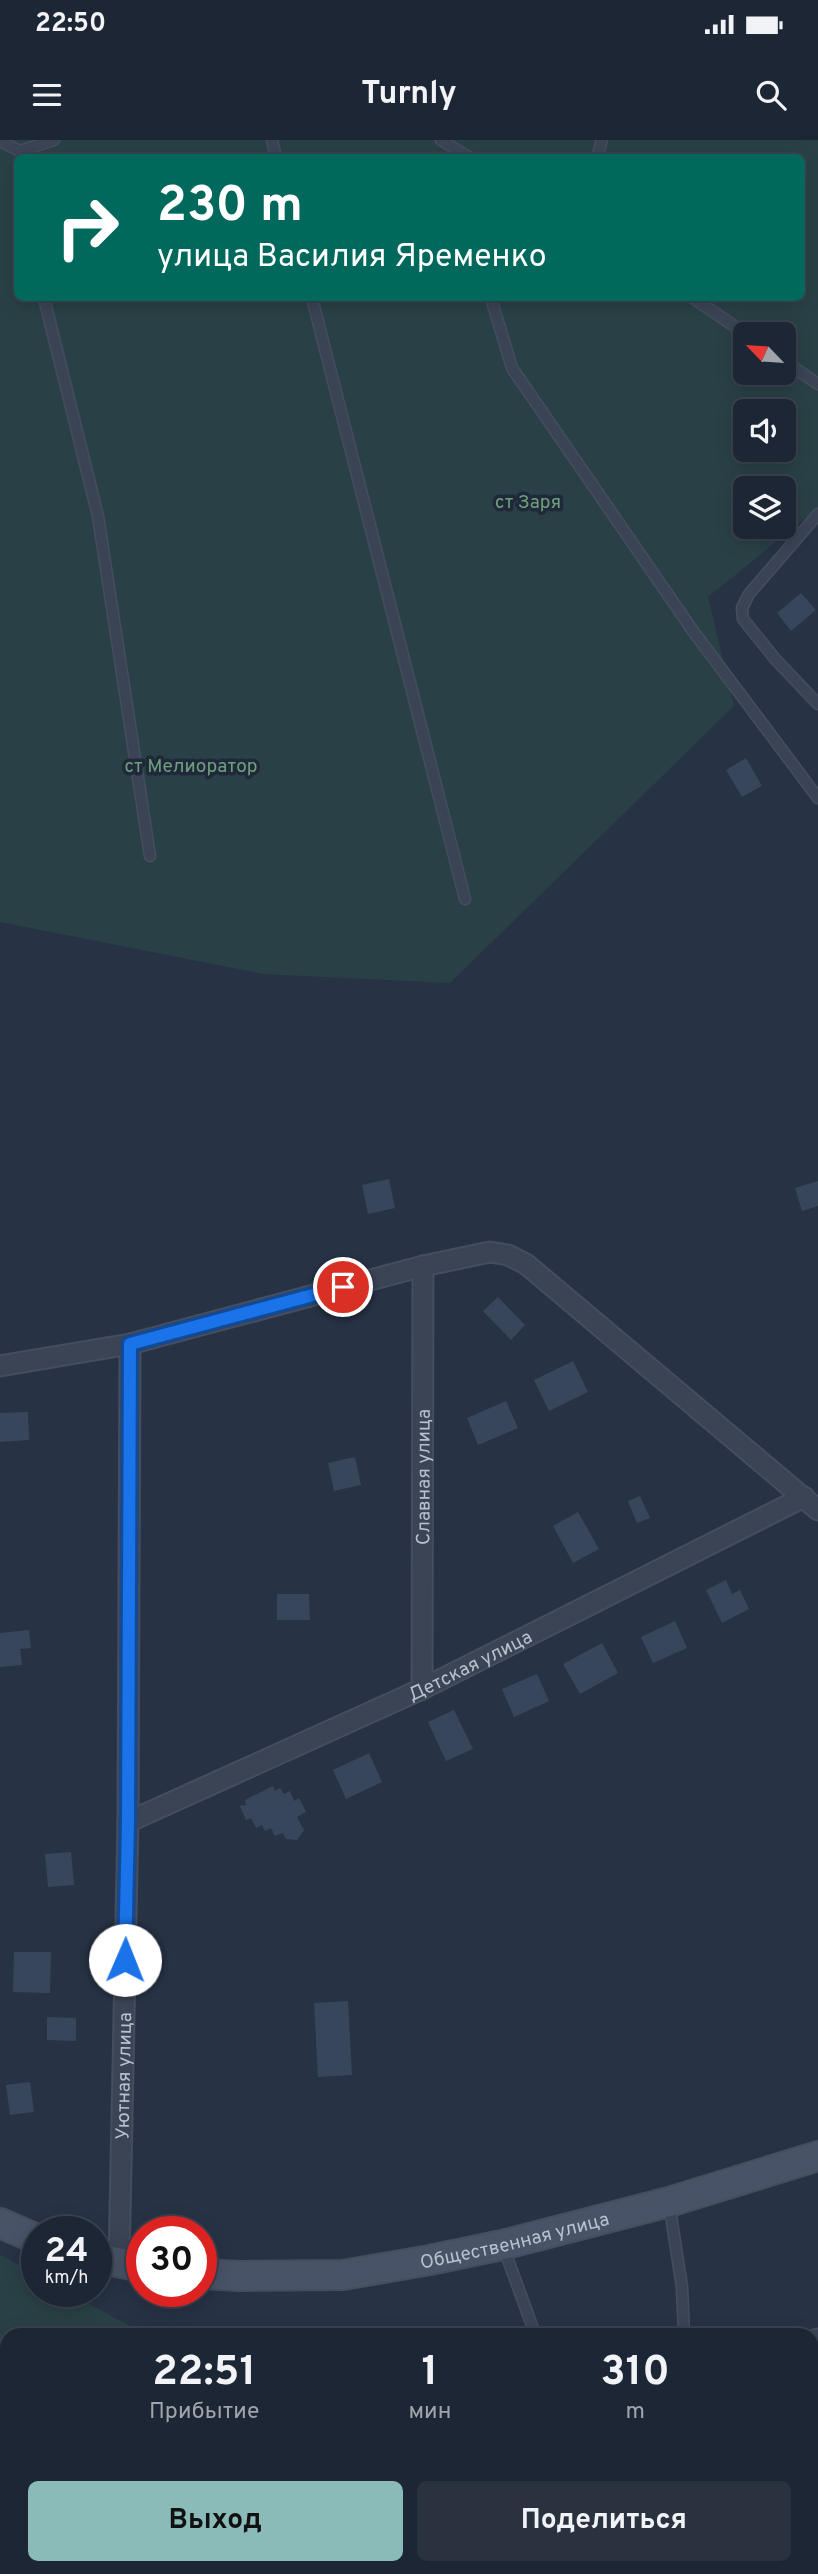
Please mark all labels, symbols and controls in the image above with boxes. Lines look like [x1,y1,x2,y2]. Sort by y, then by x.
text: 22:50 [35,8,106,41]
text: Turnly [361,75,457,115]
icon: menu [28,76,66,114]
icon: search [752,76,790,114]
text: 230 m [157,177,303,239]
icon: right [42,182,133,273]
text: улица Василия Яременко [157,238,547,278]
north arrow [733,322,796,385]
map controls [733,322,796,539]
button: sound [733,399,796,462]
button: layers [733,476,796,539]
park label: ст Заря [495,491,561,515]
park label: ст Мелиоратор [124,755,258,779]
pin [313,1257,373,1317]
icon: arrive [324,1268,362,1306]
street label: Славная улица [412,1409,437,1545]
street label: Детская улица [405,1626,537,1708]
position arrow [88,1923,162,1997]
street label: Уютная улица [112,2012,138,2140]
street label: Общественная улица [418,2208,612,2276]
speed limit sign: 30 [126,2216,217,2307]
text: 24 [45,2230,88,2274]
text: km/h [45,2267,88,2290]
text: 22:51 [152,2347,256,2400]
text: 1 [421,2347,438,2400]
text: 310 [600,2347,670,2400]
text: Прибытие [149,2398,259,2427]
text: мин [408,2398,451,2427]
text: m [625,2398,645,2427]
button: Выход [28,2481,403,2561]
button: Поделиться [417,2481,791,2561]

